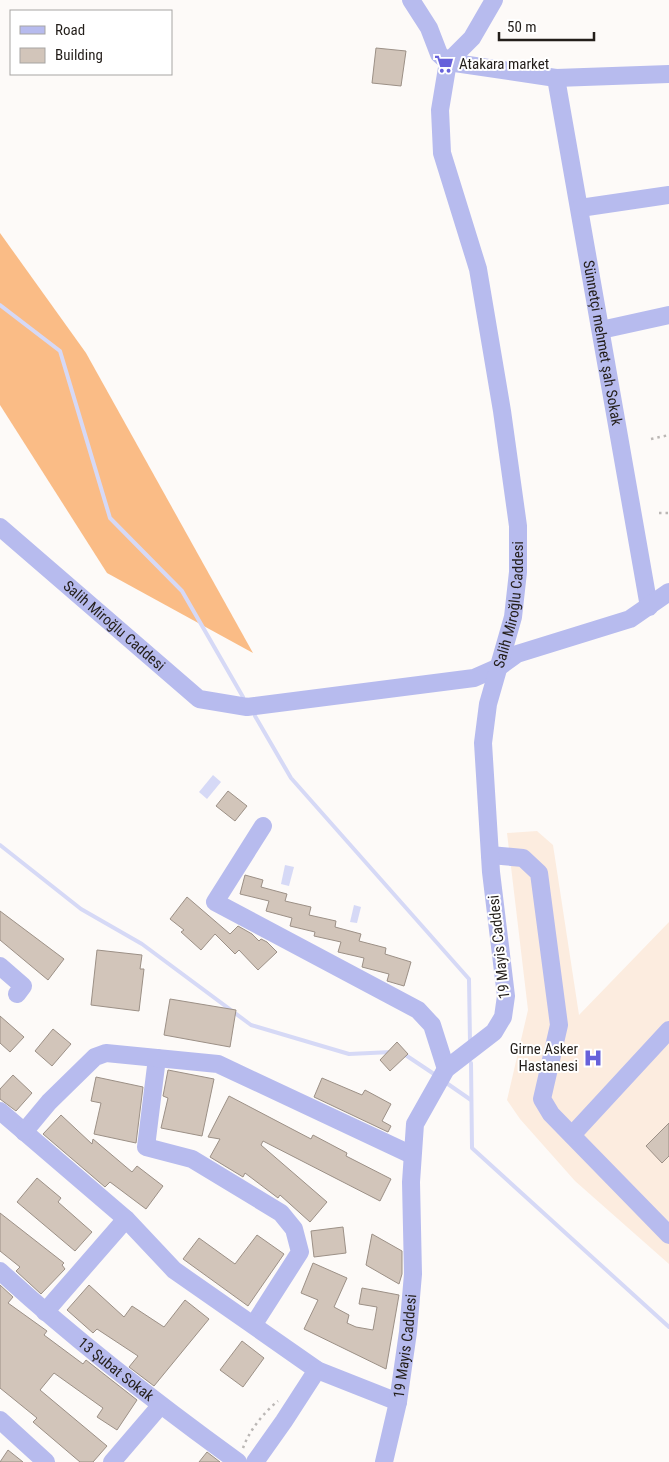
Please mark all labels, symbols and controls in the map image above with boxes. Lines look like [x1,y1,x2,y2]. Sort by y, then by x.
legend [10,10,172,75]
scale bar [499,10,594,42]
text: 50 m [507,18,537,36]
text: Road [55,21,85,39]
text: Building [55,46,103,64]
supermarket icon: Atakara market [433,53,455,75]
place label: Atakara market [459,55,549,73]
street label: Sünnetçi mehmet şah Sokak [579,259,626,427]
street label: Salih Miroğlu Caddesi [490,541,527,670]
street label: Salih Miroğlu Caddesi [60,577,169,675]
street label: 19 Mayis Caddesi [485,894,513,1000]
place label: Girne Asker Hastanesi [510,1040,578,1075]
hospital icon: Girne Asker Hastanesi [582,1047,604,1069]
street label: 19 Mayis Caddesi [390,1293,420,1399]
street label: 13 Şubat Sokak [74,1334,157,1405]

